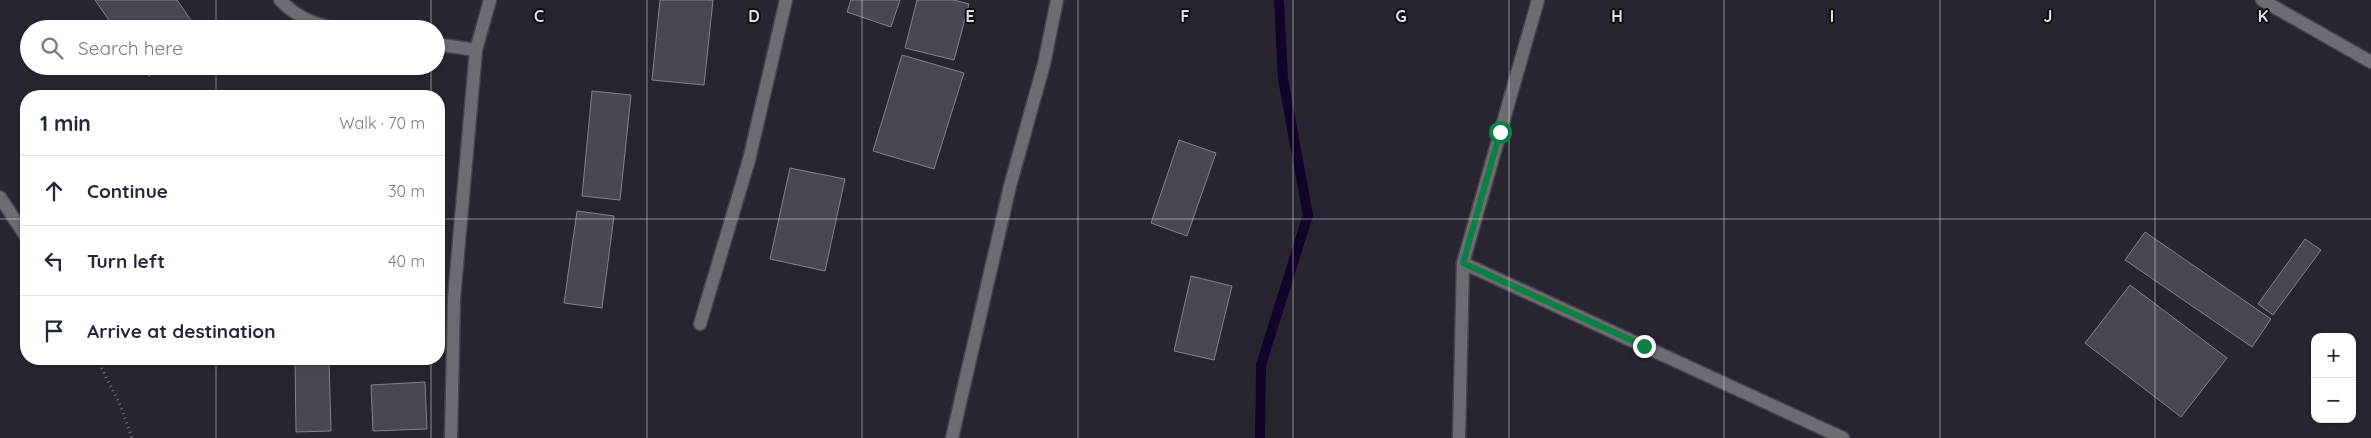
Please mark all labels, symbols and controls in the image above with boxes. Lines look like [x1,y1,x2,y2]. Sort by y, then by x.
text: C [534,6,544,26]
text: D [748,6,760,26]
text: E [965,6,975,26]
text: F [1181,6,1190,26]
text: G [1395,6,1407,26]
text: H [1611,6,1623,26]
text: I [1830,6,1834,26]
text: J [2044,6,2052,26]
text: K [2258,6,2268,26]
search box [20,20,445,75]
icon: search [38,34,66,62]
text: Search here [78,36,183,60]
text: 1 min [40,110,91,136]
text: Walk · 70 m [339,113,425,133]
route start [1489,121,1512,144]
icon: ahead [40,177,68,205]
text: Continue [87,179,168,203]
text: 30 m [388,181,425,201]
icon: left [40,247,68,275]
text: Turn left [87,249,165,273]
text: 40 m [388,251,425,271]
icon: arrive [40,317,68,345]
text: Arrive at destination [87,319,276,343]
map controls [2311,333,2356,423]
button: + [2311,333,2356,378]
route end [1633,335,1656,358]
button: − [2311,378,2356,423]

